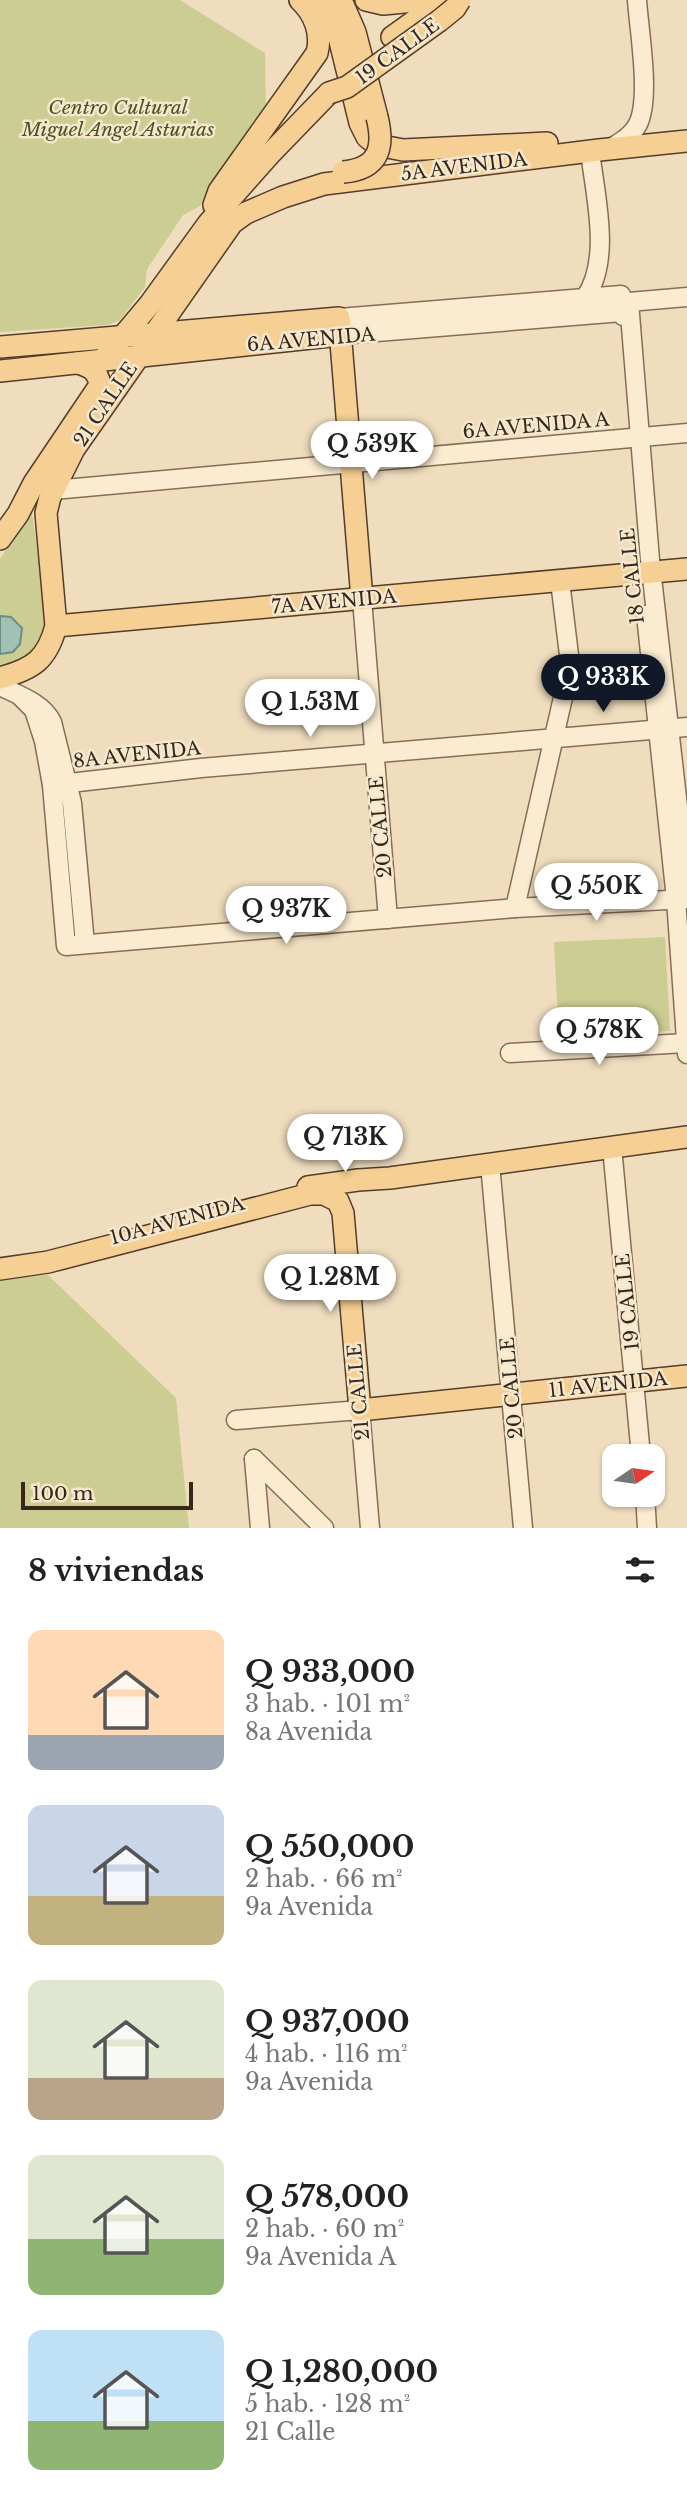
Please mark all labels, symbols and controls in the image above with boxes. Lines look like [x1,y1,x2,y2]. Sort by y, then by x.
street label: 19 CALLE [351,13,443,89]
park label: Centro Cultural Miguel Angel Asturias [21,96,214,141]
street label: 5A AVENIDA [400,147,529,186]
street label: 6A AVENIDA [246,322,376,357]
street label: 21 CALLE [69,358,142,451]
street label: 6A AVENIDA A [462,408,611,443]
pin: Q 539K [315,421,429,481]
text: Q 539K [327,430,417,458]
street label: 18 CALLE [616,527,649,625]
street label: 7A AVENIDA [271,585,398,618]
pin: Q 933K [546,654,660,714]
text: Q 933K [557,663,649,691]
pin: Q 1.53M [245,680,375,739]
text: Q 1.53M [261,688,359,716]
street label: 8A AVENIDA [72,736,202,773]
street label: 20 CALLE [365,775,396,879]
pin: Q 550K [539,864,653,923]
text: Q 550K [550,872,642,900]
pin: Q 937K [229,886,343,946]
text: Q 937K [241,895,331,923]
pin: Q 578K [542,1007,656,1067]
text: Q 578K [555,1016,643,1044]
pin: Q 713K [288,1114,402,1174]
text: Q 713K [303,1123,387,1151]
street label: 10A AVENIDA [107,1191,247,1249]
street label: 19 CALLE [611,1252,644,1352]
pin: Q 1.28M [265,1254,395,1314]
text: Q 1.28M [280,1263,380,1291]
street label: 20 CALLE [496,1336,527,1440]
street label: 21 CALLE [343,1343,374,1441]
street label: 11 AVENIDA [547,1367,669,1402]
north arrow [602,1444,665,1507]
map controls [602,1444,665,1507]
scale bar [21,1479,192,1511]
text: 100 m [32,1482,93,1505]
icon: filters [621,1551,659,1589]
text: 8 viviendas [28,1552,204,1589]
text: Q 933,000 [245,1653,415,1690]
icon: home [84,1658,168,1742]
text: 3 hab. · 101 m² [245,1690,410,1718]
text: 8a Avenida [245,1718,372,1746]
text: Q 550,000 [245,1828,414,1865]
icon: home [84,1833,168,1917]
text: 2 hab. · 66 m² [245,1865,403,1893]
text: 9a Avenida [245,1893,373,1921]
text: Q 937,000 [245,2003,410,2040]
icon: home [84,2008,168,2092]
text: 4 hab. · 116 m² [245,2040,408,2068]
text: 9a Avenida [245,2068,373,2096]
text: Q 578,000 [245,2178,409,2215]
icon: home [84,2183,168,2267]
text: 2 hab. · 60 m² [245,2215,404,2243]
text: 9a Avenida A [245,2243,396,2271]
text: Q 1,280,000 [245,2353,438,2390]
icon: home [84,2358,168,2442]
text: 5 hab. · 128 m² [245,2390,410,2418]
text: 21 Calle [245,2418,335,2446]

